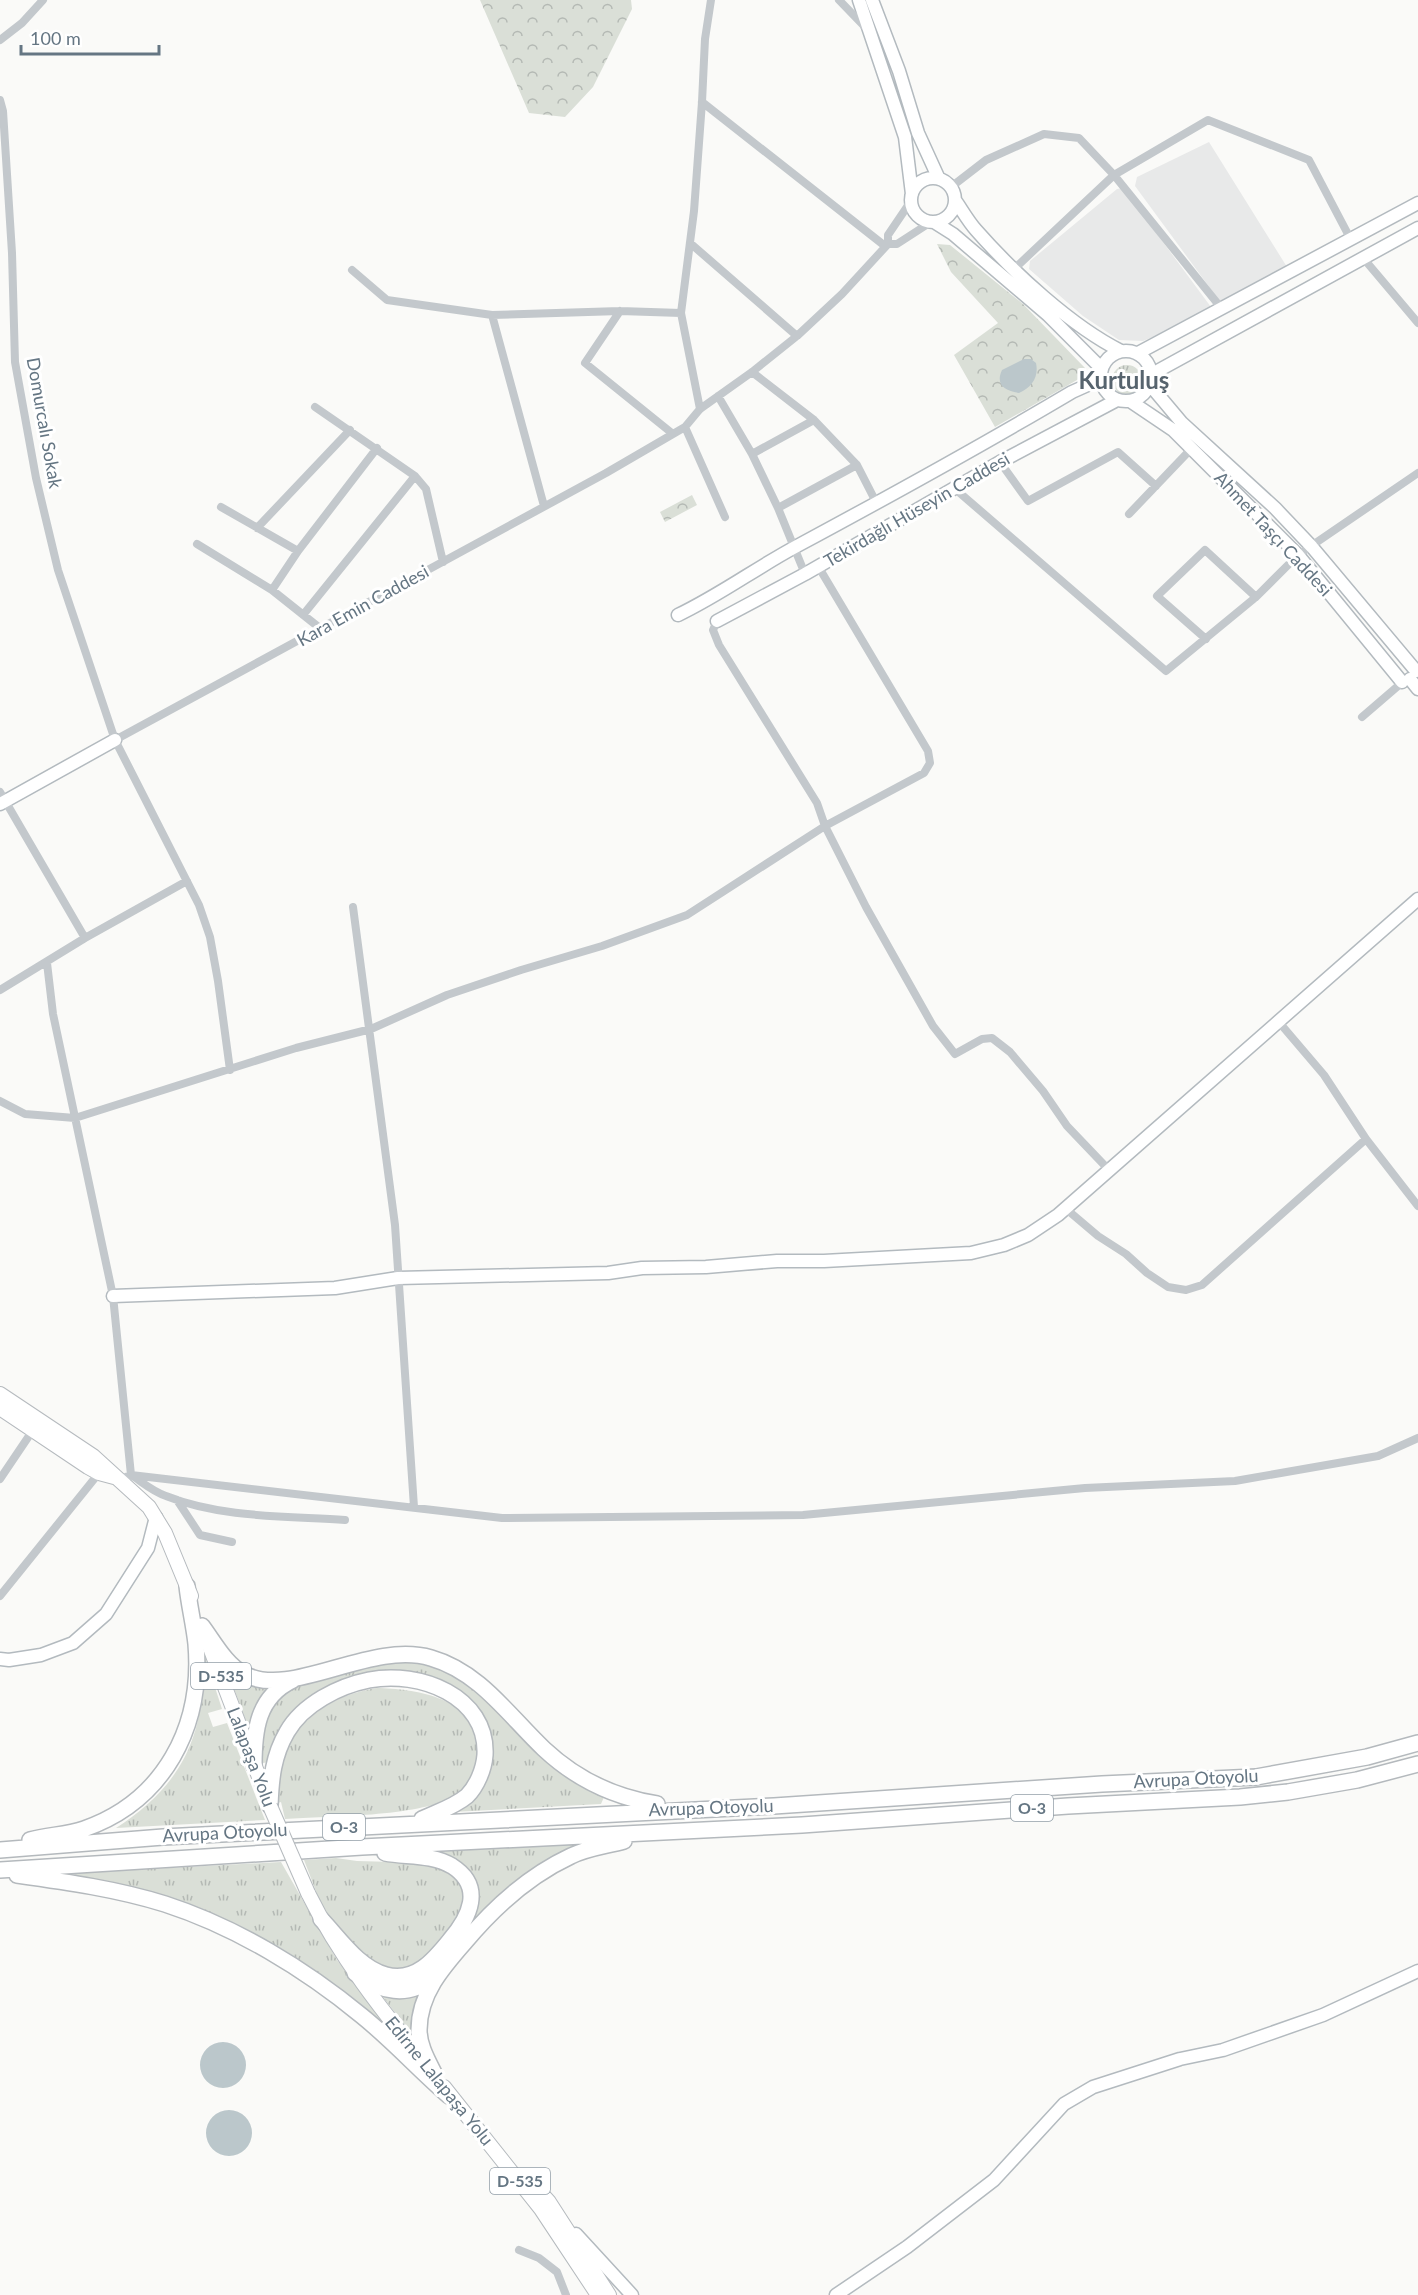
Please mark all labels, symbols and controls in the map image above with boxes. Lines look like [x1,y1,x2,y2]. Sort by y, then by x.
scale bar [21,18,159,56]
text: 100 m [30,27,81,49]
street label: Domurcalı Sokak [23,356,67,491]
district label: Kurtuluş [1079,365,1169,394]
street label: Tekirdağlı Hüseyin Caddesi [820,447,1013,571]
street label: Ahmet Taşçı Caddesi [1210,466,1337,600]
street label: Kara Emin Caddesi [293,560,432,650]
road number: D-535 [191,1663,251,1689]
street label: Lalapaşa Yolu [223,1704,281,1810]
street label: Avrupa Otoyolu [1133,1764,1259,1792]
street label: Avrupa Otoyolu [648,1794,774,1820]
road number: O-3 [1011,1795,1053,1821]
road number: O-3 [323,1814,365,1840]
street label: Avrupa Otoyolu [162,1818,288,1846]
street label: Edirne Lalapaşa Yolu [381,2011,499,2149]
road number: D-535 [490,2168,550,2194]

